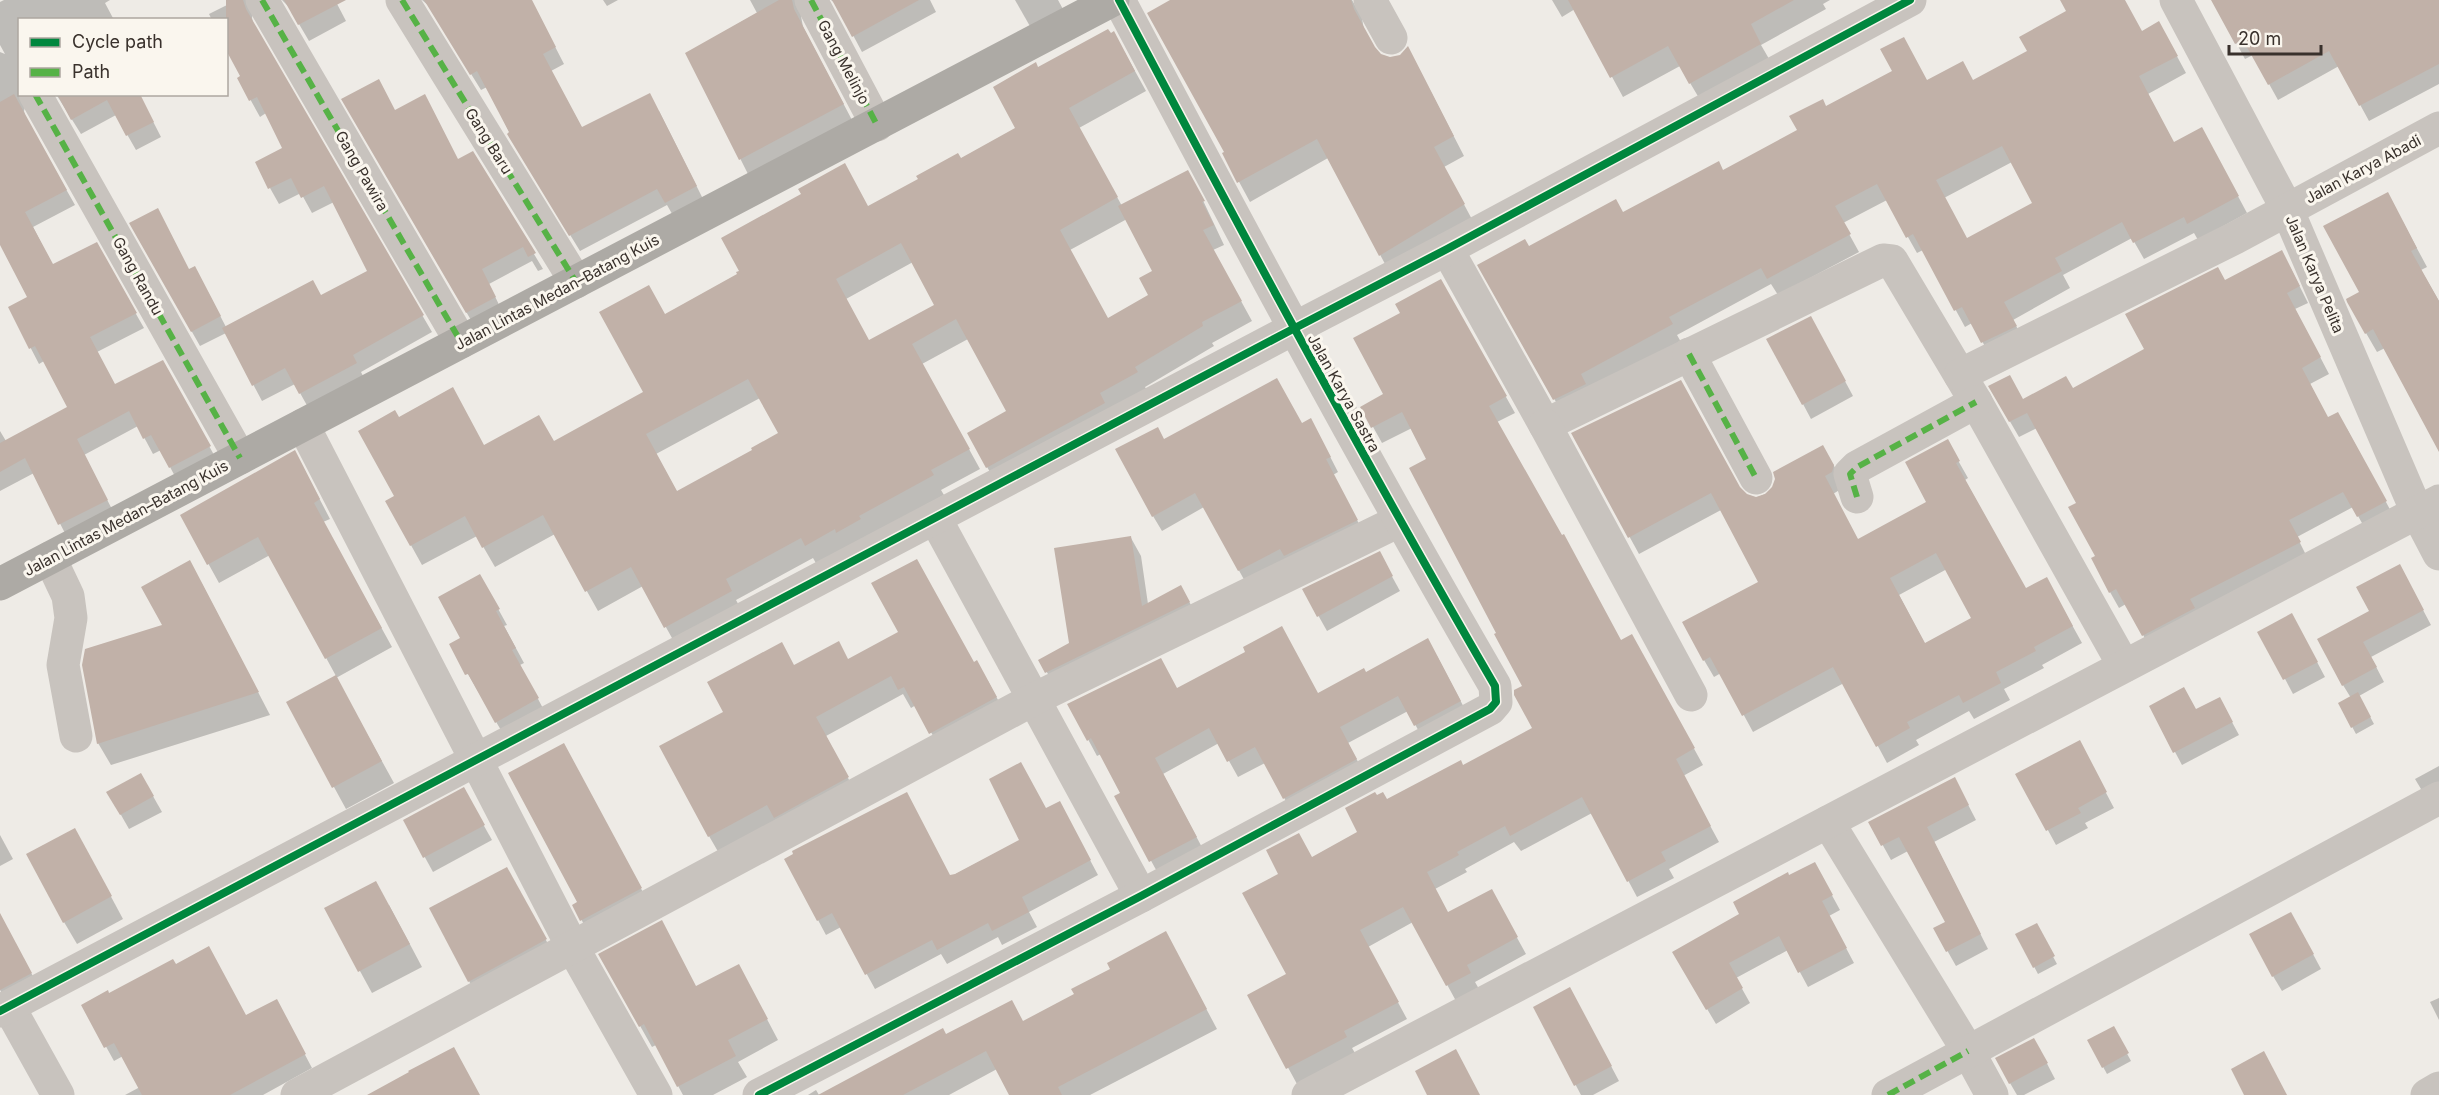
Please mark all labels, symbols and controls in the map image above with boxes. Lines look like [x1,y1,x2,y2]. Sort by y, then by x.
street label: Gang Melinjo [814,17,874,107]
legend [18,18,228,96]
scale bar [2229,18,2320,56]
text: 20 m [2238,28,2281,49]
text: Cycle path [72,31,163,52]
text: Path [72,61,110,82]
street label: Gang Baru [461,104,517,178]
street label: Gang Pawira [331,127,393,215]
street label: Jalan Karya Abadi [2302,130,2424,208]
street label: Jalan Karya Pelita [2282,212,2348,336]
street label: Jalan Lintas Medan–Batang Kuis [452,230,663,354]
street label: Gang Randu [109,233,167,319]
street label: Jalan Karya Sastra [1304,330,1384,456]
street label: Jalan Lintas Medan–Batang Kuis [21,456,232,580]

